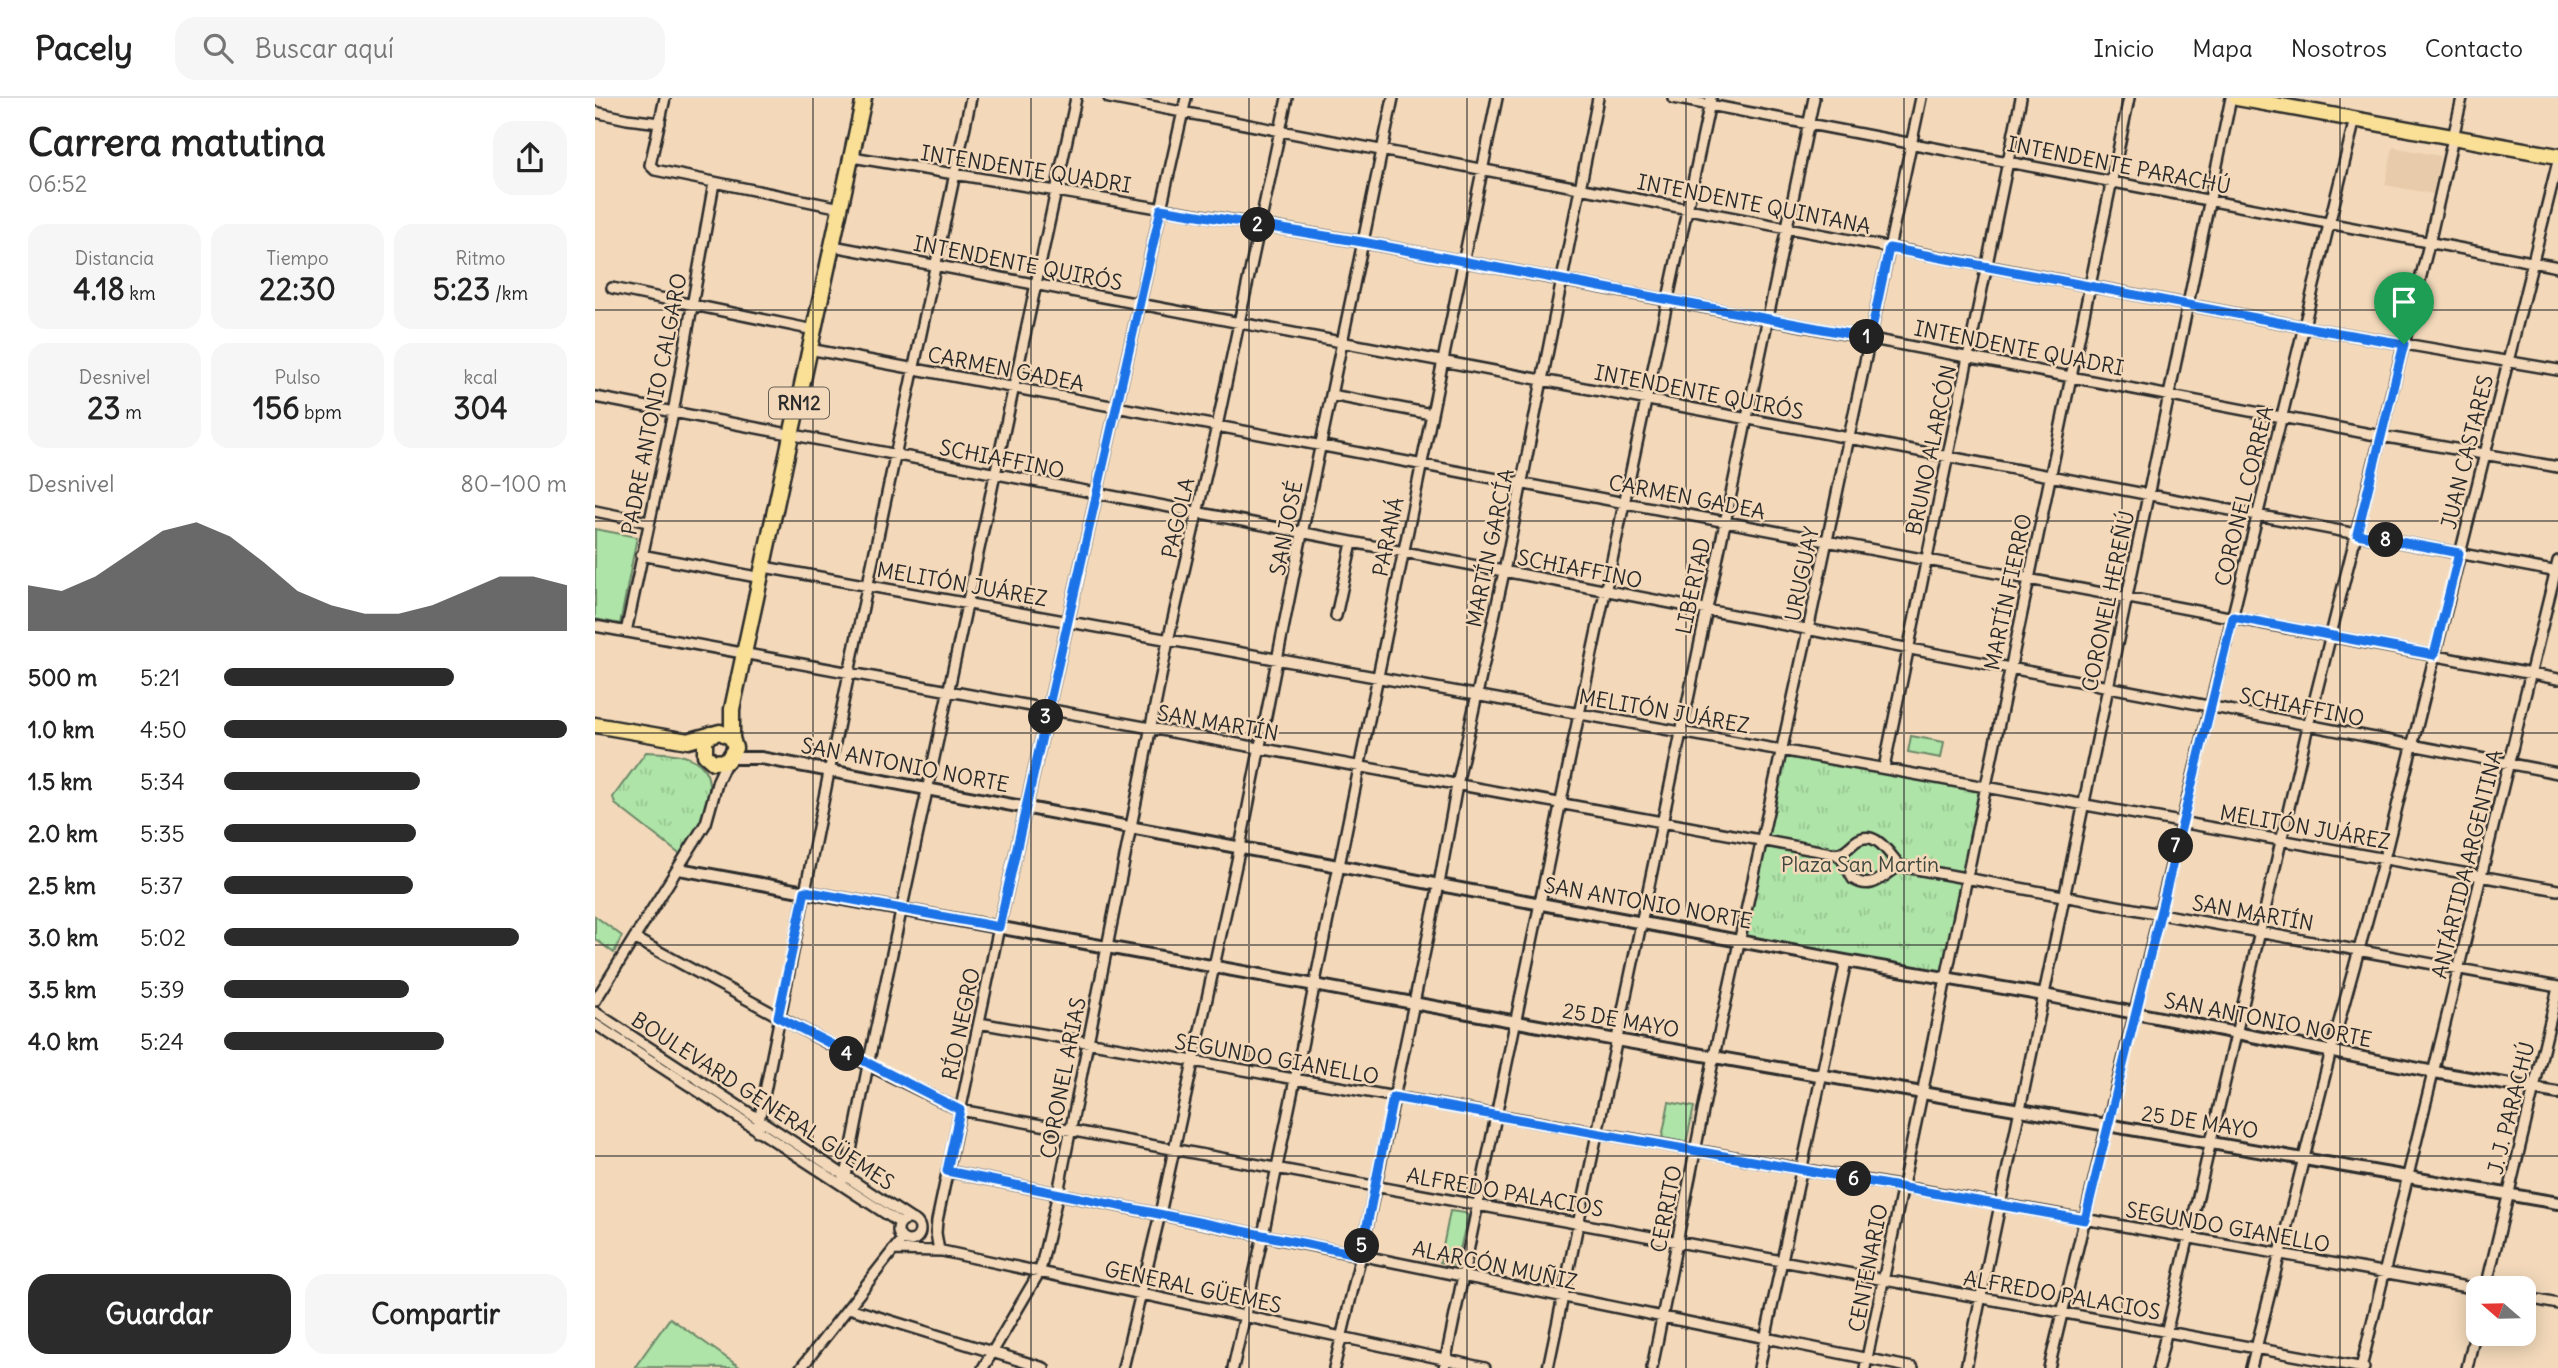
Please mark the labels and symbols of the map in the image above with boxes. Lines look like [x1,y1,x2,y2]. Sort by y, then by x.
street label: INTENDENTE PARACHÚ [2005,130,2233,200]
street label: INTENDENTE QUADRI [919,139,1133,199]
street label: INTENDENTE QUINTANA [1635,168,1873,240]
pin: 2 [1241,208,1275,242]
street label: INTENDENTE QUIRÓS [911,230,1125,296]
street label: PADRE ANTONIO CALGARO [615,271,693,537]
pin [2374,272,2434,344]
street label: INTENDENTE QUADRI [1912,314,2126,382]
pin: 1 [1849,320,1885,354]
street label: CARMEN GADEA [925,341,1087,397]
street label: INTENDENTE QUIRÓS [1592,359,1806,425]
street label: BRUNO ALARCÓN [1900,363,1962,537]
street label: JUAN CASTARES [2435,372,2499,532]
road number: RN12 [769,388,829,418]
street label: CORONEL CORREA [2209,403,2279,589]
street label: SCHIAFFINO [937,434,1067,484]
street label: MARTÍN GARCÍA [1460,466,1520,630]
street label: CARMEN GADEA [1606,469,1768,525]
street label: PAGOLA [1156,475,1200,561]
street label: SAN JOSÉ [1264,478,1308,578]
street label: PARANÁ [1366,495,1410,579]
street label: CORONEL HEREÑÚ [2076,508,2140,694]
street label: MARTÍN FIERRO [1978,511,2038,673]
pin: 8 [2369,522,2404,558]
street label: URUGUAY [1779,524,1825,624]
street label: LIBERTAD [1670,535,1716,637]
street label: SCHIAFFINO [1515,544,1645,594]
street label: MELITÓN JUÁREZ [875,556,1049,612]
street label: SCHIAFFINO [2237,682,2367,732]
street label: MELITÓN JUÁREZ [1577,683,1751,739]
street label: SAN MARTÍN [1155,699,1281,747]
pin: 3 [1029,700,1063,734]
street label: SAN ANTONIO NORTE [799,732,1011,798]
street label: ANTÁRTIDA ARGENTINA [2425,747,2509,981]
street label: MELITÓN JUÁREZ [2218,799,2392,855]
pin: 7 [2159,828,2193,864]
park label: Plaza San Martín [1781,851,1939,878]
street label: SAN ANTONIO NORTE [1542,871,1754,935]
street label: SAN MARTÍN [2190,889,2316,937]
street label: RÍO NEGRO [936,965,986,1083]
street label: SAN ANTONIO NORTE [2162,987,2374,1053]
street label: CORONEL ARIAS [1034,995,1092,1161]
street label: 25 DE MAYO [1561,996,1681,1044]
street label: BOULEVARD GENERAL GÜEMES [627,1006,899,1196]
street label: SEGUNDO GIANELLO [1173,1028,1381,1090]
pin: 4 [829,1037,865,1072]
street label: J. J. PARACHÚ [2482,1039,2540,1177]
street label: 25 DE MAYO [2140,1099,2260,1145]
street label: ALFREDO PALACIOS [1404,1161,1606,1223]
pin: 6 [1837,1162,1871,1196]
street label: CERRITO [1644,1163,1688,1255]
street label: SEGUNDO GIANELLO [2124,1196,2332,1258]
street label: CENTENARIO [1842,1202,1894,1334]
pin: 5 [1345,1228,1379,1264]
street label: ALARCÓN MUÑIZ [1410,1234,1580,1296]
street label: GENERAL GÜEMES [1102,1255,1284,1319]
street label: ALFREDO PALACIOS [1961,1264,2163,1326]
north arrow [2466,1276,2536,1346]

